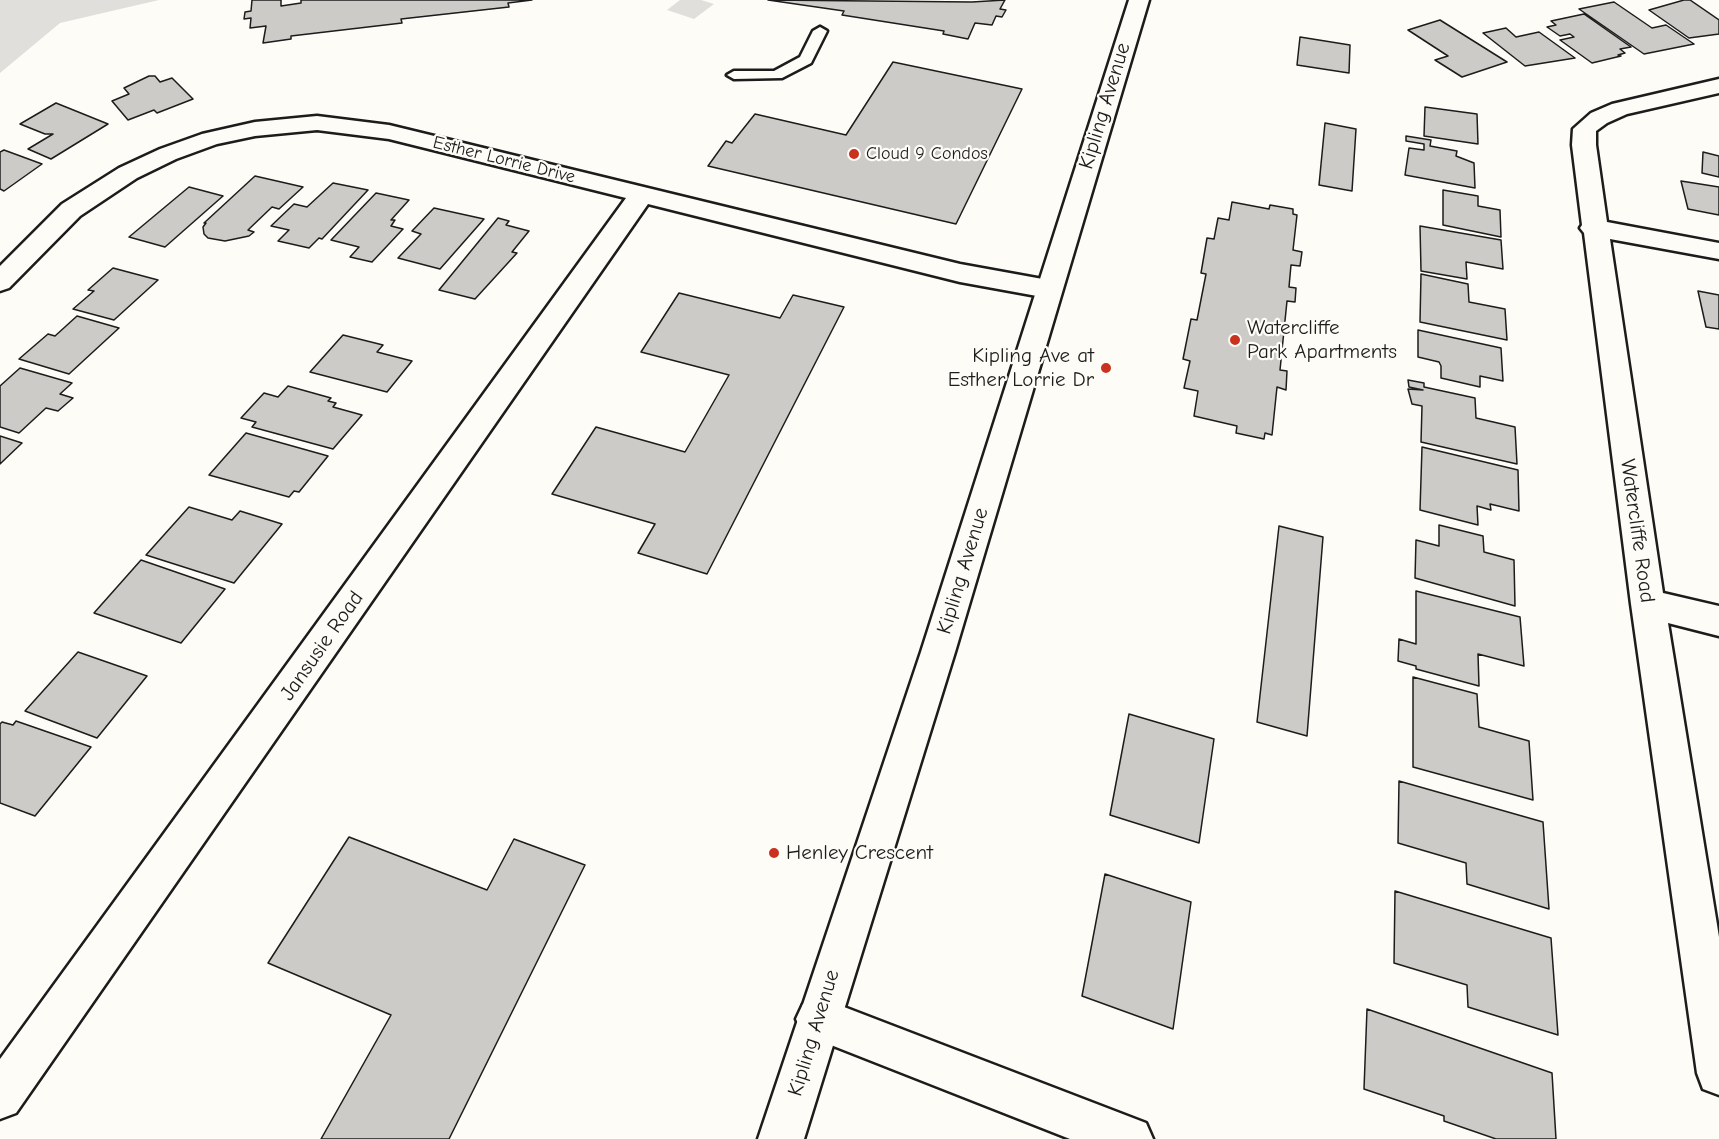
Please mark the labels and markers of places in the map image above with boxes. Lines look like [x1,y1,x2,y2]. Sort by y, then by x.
place label: Cloud 9 Condos [866,143,988,165]
marker: Cloud 9 Condos [847,147,861,161]
place label: Watercliffe Park Apartments [1247,315,1397,365]
marker: Watercliffe Park Apartments [1228,333,1242,347]
place label: Kipling Ave at Esther Lorrie Dr [948,343,1094,393]
marker: Kipling Ave at Esther Lorrie Dr [1099,361,1113,375]
place label: Henley Crescent [786,840,933,866]
marker: Henley Crescent [767,846,781,860]

